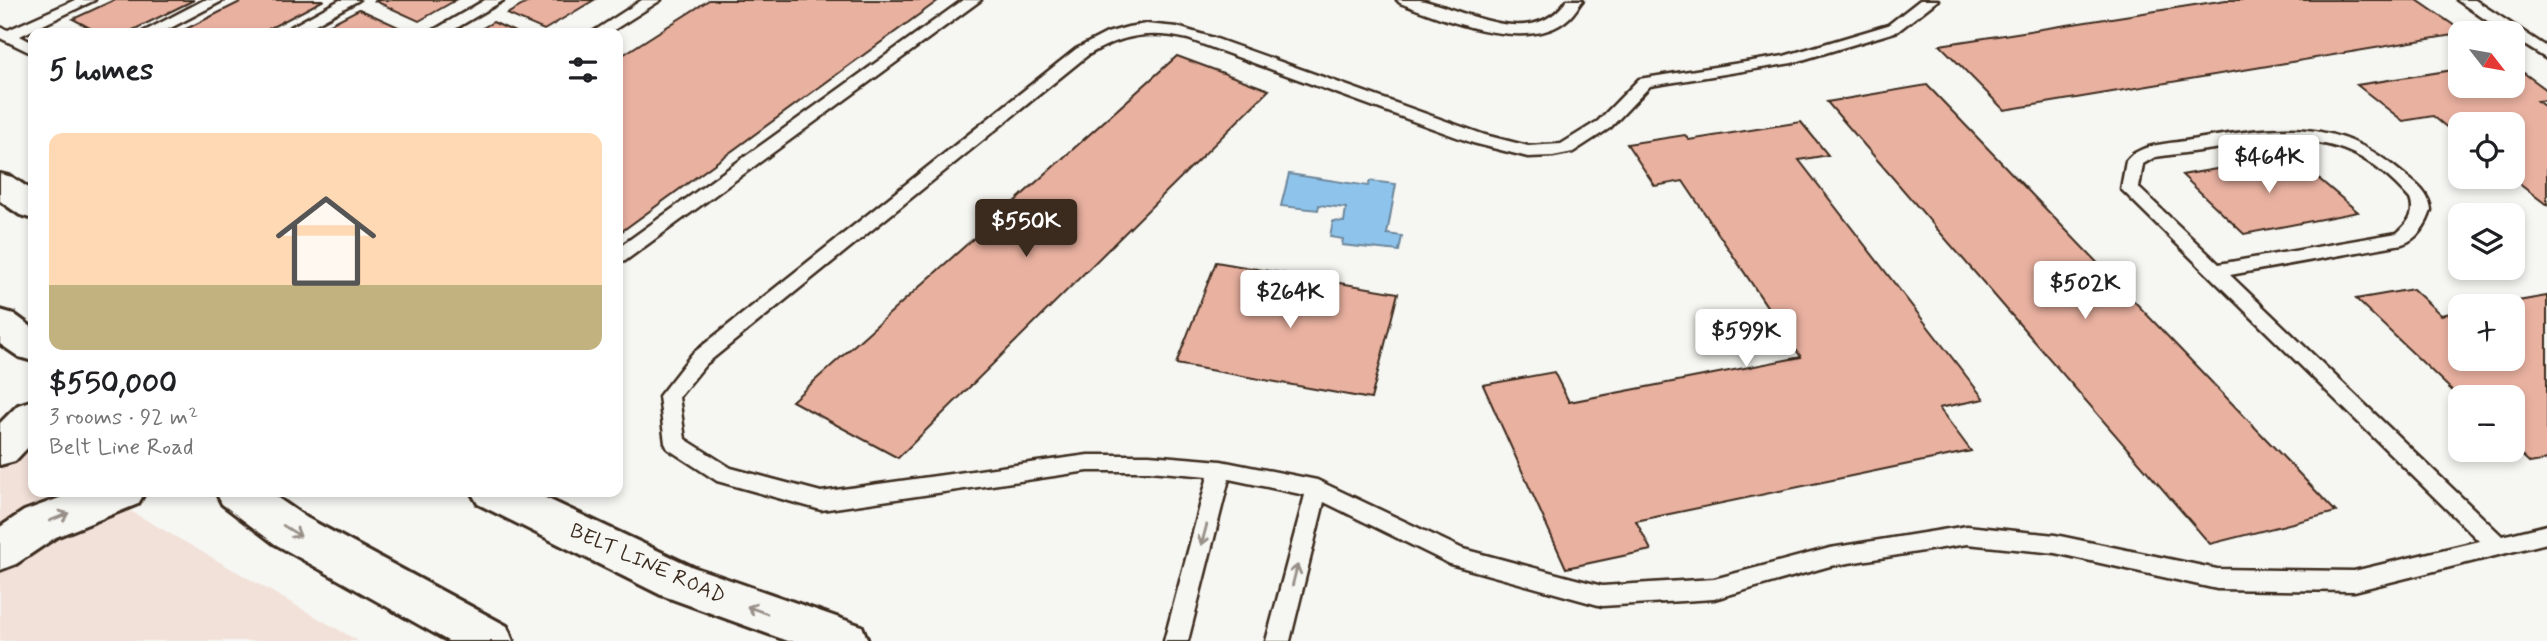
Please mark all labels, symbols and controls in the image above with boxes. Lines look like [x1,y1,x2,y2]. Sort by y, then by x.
north arrow [2448,21,2525,98]
map controls [2448,21,2525,462]
text: 5 homes [49,51,154,90]
icon: filters [564,51,602,89]
button: locate [2448,112,2525,189]
pin: $464K [2220,136,2318,195]
text: $464K [2234,143,2304,173]
icon: home [263,178,389,304]
pin: $550K [977,200,1075,259]
button: layers [2448,203,2525,280]
text: $550K [991,207,1061,237]
pin: $502K [2036,262,2134,321]
text: $502K [2050,269,2120,299]
pin: $264K [1241,270,1339,330]
text: $264K [1256,278,1324,308]
button: + [2448,294,2525,371]
pin: $599K [1697,310,1795,369]
text: $599K [1711,317,1781,347]
text: $550,000 [49,364,177,403]
button: − [2448,385,2525,462]
text: 3 rooms · 92 m² [49,403,198,433]
text: Belt Line Road [49,433,194,463]
one-way arrow [47,510,69,523]
street label: BELT LINE ROAD [565,517,730,611]
one-way arrow [1197,523,1210,546]
one-way arrow [282,525,302,539]
one-way arrow [1289,564,1302,587]
one-way arrow [747,603,769,615]

